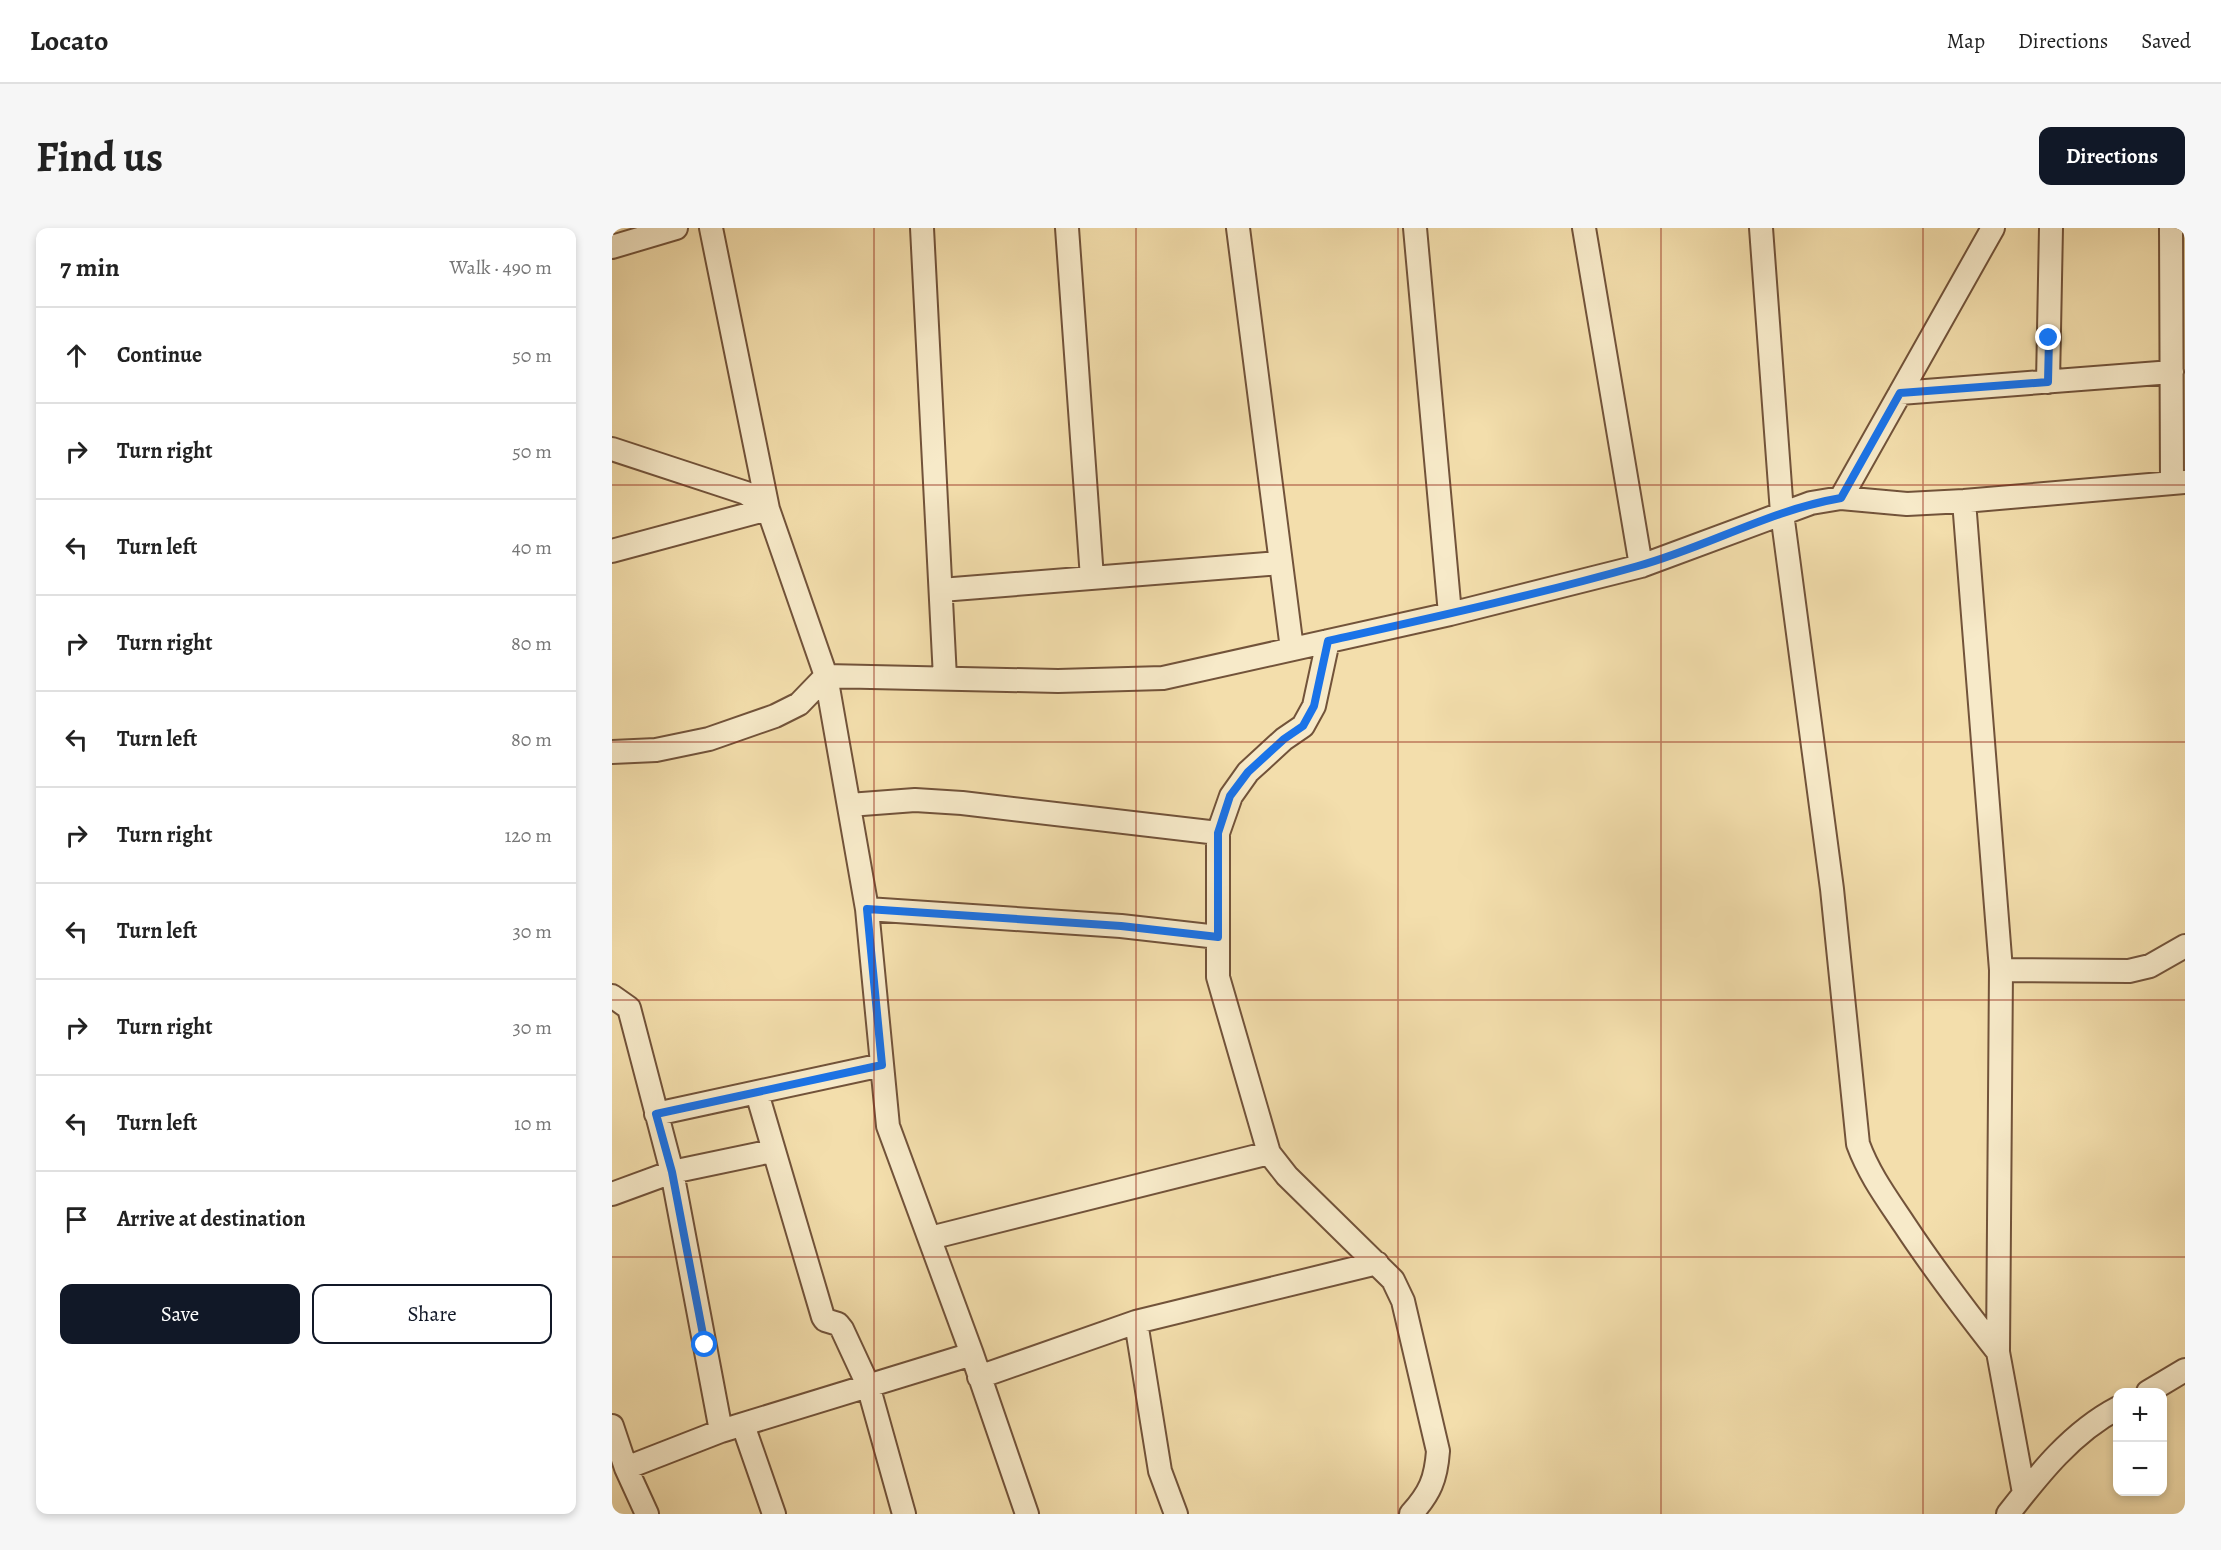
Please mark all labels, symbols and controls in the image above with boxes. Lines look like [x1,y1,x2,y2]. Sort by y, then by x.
text: Locato [30,22,108,60]
text: Map [1947,27,1985,55]
text: Directions [2018,27,2108,55]
text: Saved [2141,27,2191,55]
button: Directions [2039,127,2185,185]
text: Find us [36,128,163,185]
text: 7 min [60,250,120,285]
text: Walk · 490 m [450,254,552,281]
route end [2035,324,2061,350]
icon: ahead [60,339,93,372]
text: Continue [117,340,202,370]
text: 50 m [512,342,552,369]
icon: right [60,435,93,468]
text: Turn right [117,436,213,466]
text: 50 m [512,438,552,465]
icon: left [60,531,93,564]
text: Turn left [117,532,197,562]
text: 40 m [512,534,552,561]
icon: right [60,627,93,660]
text: Turn right [117,628,213,658]
text: 80 m [511,630,552,657]
icon: left [60,723,93,756]
text: Turn left [117,724,197,754]
text: 80 m [511,726,552,753]
icon: right [60,819,93,852]
text: Turn right [117,820,213,850]
text: 120 m [504,822,552,849]
icon: left [60,915,93,948]
text: Turn left [117,916,197,946]
text: 30 m [512,918,552,945]
icon: right [60,1011,93,1044]
text: Turn right [117,1012,213,1042]
text: 30 m [512,1014,552,1041]
icon: left [60,1107,93,1140]
text: Turn left [117,1108,197,1138]
text: 10 m [514,1110,552,1137]
icon: arrive [60,1203,93,1236]
text: Arrive at destination [117,1204,306,1234]
button: Save [60,1284,300,1344]
button: Share [312,1284,552,1344]
route start [691,1331,717,1357]
map controls [2113,1388,2167,1496]
button: + [2113,1388,2167,1442]
button: − [2113,1442,2167,1496]

